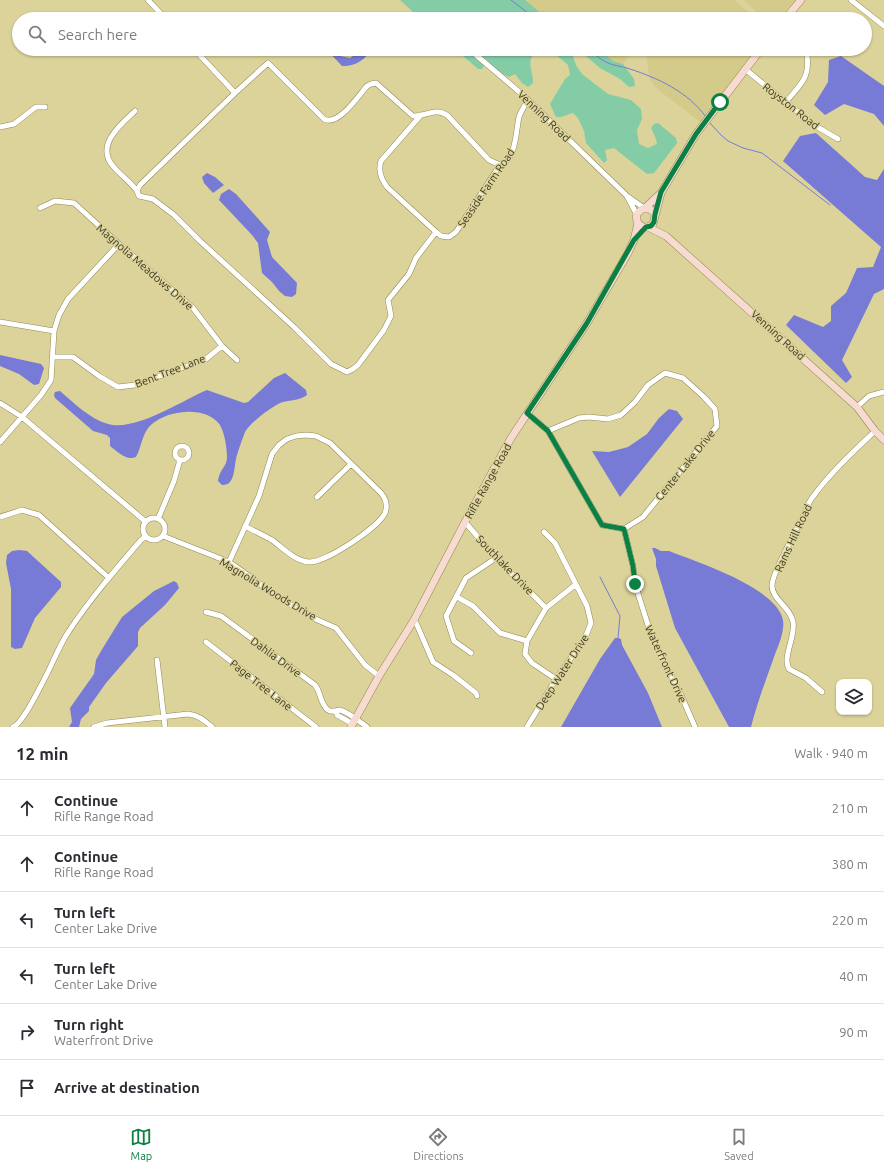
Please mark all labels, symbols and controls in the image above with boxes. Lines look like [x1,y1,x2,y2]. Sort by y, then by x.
search box [12,12,872,56]
icon: search [26,23,48,45]
text: Search here [58,26,137,43]
street label: Royston Road [760,80,822,132]
street label: Venning Road [515,88,573,144]
route start [711,93,729,111]
street label: Seaside Farm Road [455,146,517,230]
street label: Magnolia Meadows Drive [94,222,196,312]
street label: Venning Road [749,308,807,362]
street label: Bent Tree Lane [133,352,207,390]
street label: Center Lake Drive [653,427,717,503]
street label: Rifle Range Road [462,441,514,521]
street label: Rams Hill Road [772,502,814,574]
street label: Southlake Drive [474,533,536,597]
street label: Magnolia Woods Drive [218,555,318,623]
route end [626,575,644,593]
street label: Waterfront Drive [643,623,689,705]
street label: Deep Water Drive [533,632,591,712]
street label: Dahlia Drive [248,635,304,679]
street label: Page Tree Lane [228,657,294,713]
map controls [836,679,872,715]
button: layers [836,679,872,715]
text: 12 min [16,744,69,763]
text: Walk · 940 m [794,746,868,760]
text: Continue [54,792,118,809]
icon: ahead [16,797,38,819]
text: 210 m [832,801,868,815]
text: Rifle Range Road [54,809,154,823]
text: Continue [54,848,118,865]
icon: ahead [16,853,38,875]
text: 380 m [832,857,868,871]
text: Rifle Range Road [54,865,154,879]
text: Turn left [54,904,115,921]
icon: left [16,909,38,931]
text: 220 m [832,913,868,927]
text: Center Lake Drive [54,921,157,935]
text: Turn left [54,960,115,977]
icon: left [16,965,38,987]
text: 40 m [839,969,868,983]
text: Center Lake Drive [54,977,157,991]
text: Turn right [54,1016,124,1033]
icon: right [16,1021,38,1043]
text: 90 m [839,1025,868,1039]
text: Waterfront Drive [54,1033,153,1047]
icon: arrive [16,1077,38,1099]
text: Arrive at destination [54,1079,200,1096]
tab: Map [130,1126,152,1162]
tab: Directions [413,1126,464,1162]
tab: Saved [724,1126,754,1162]

